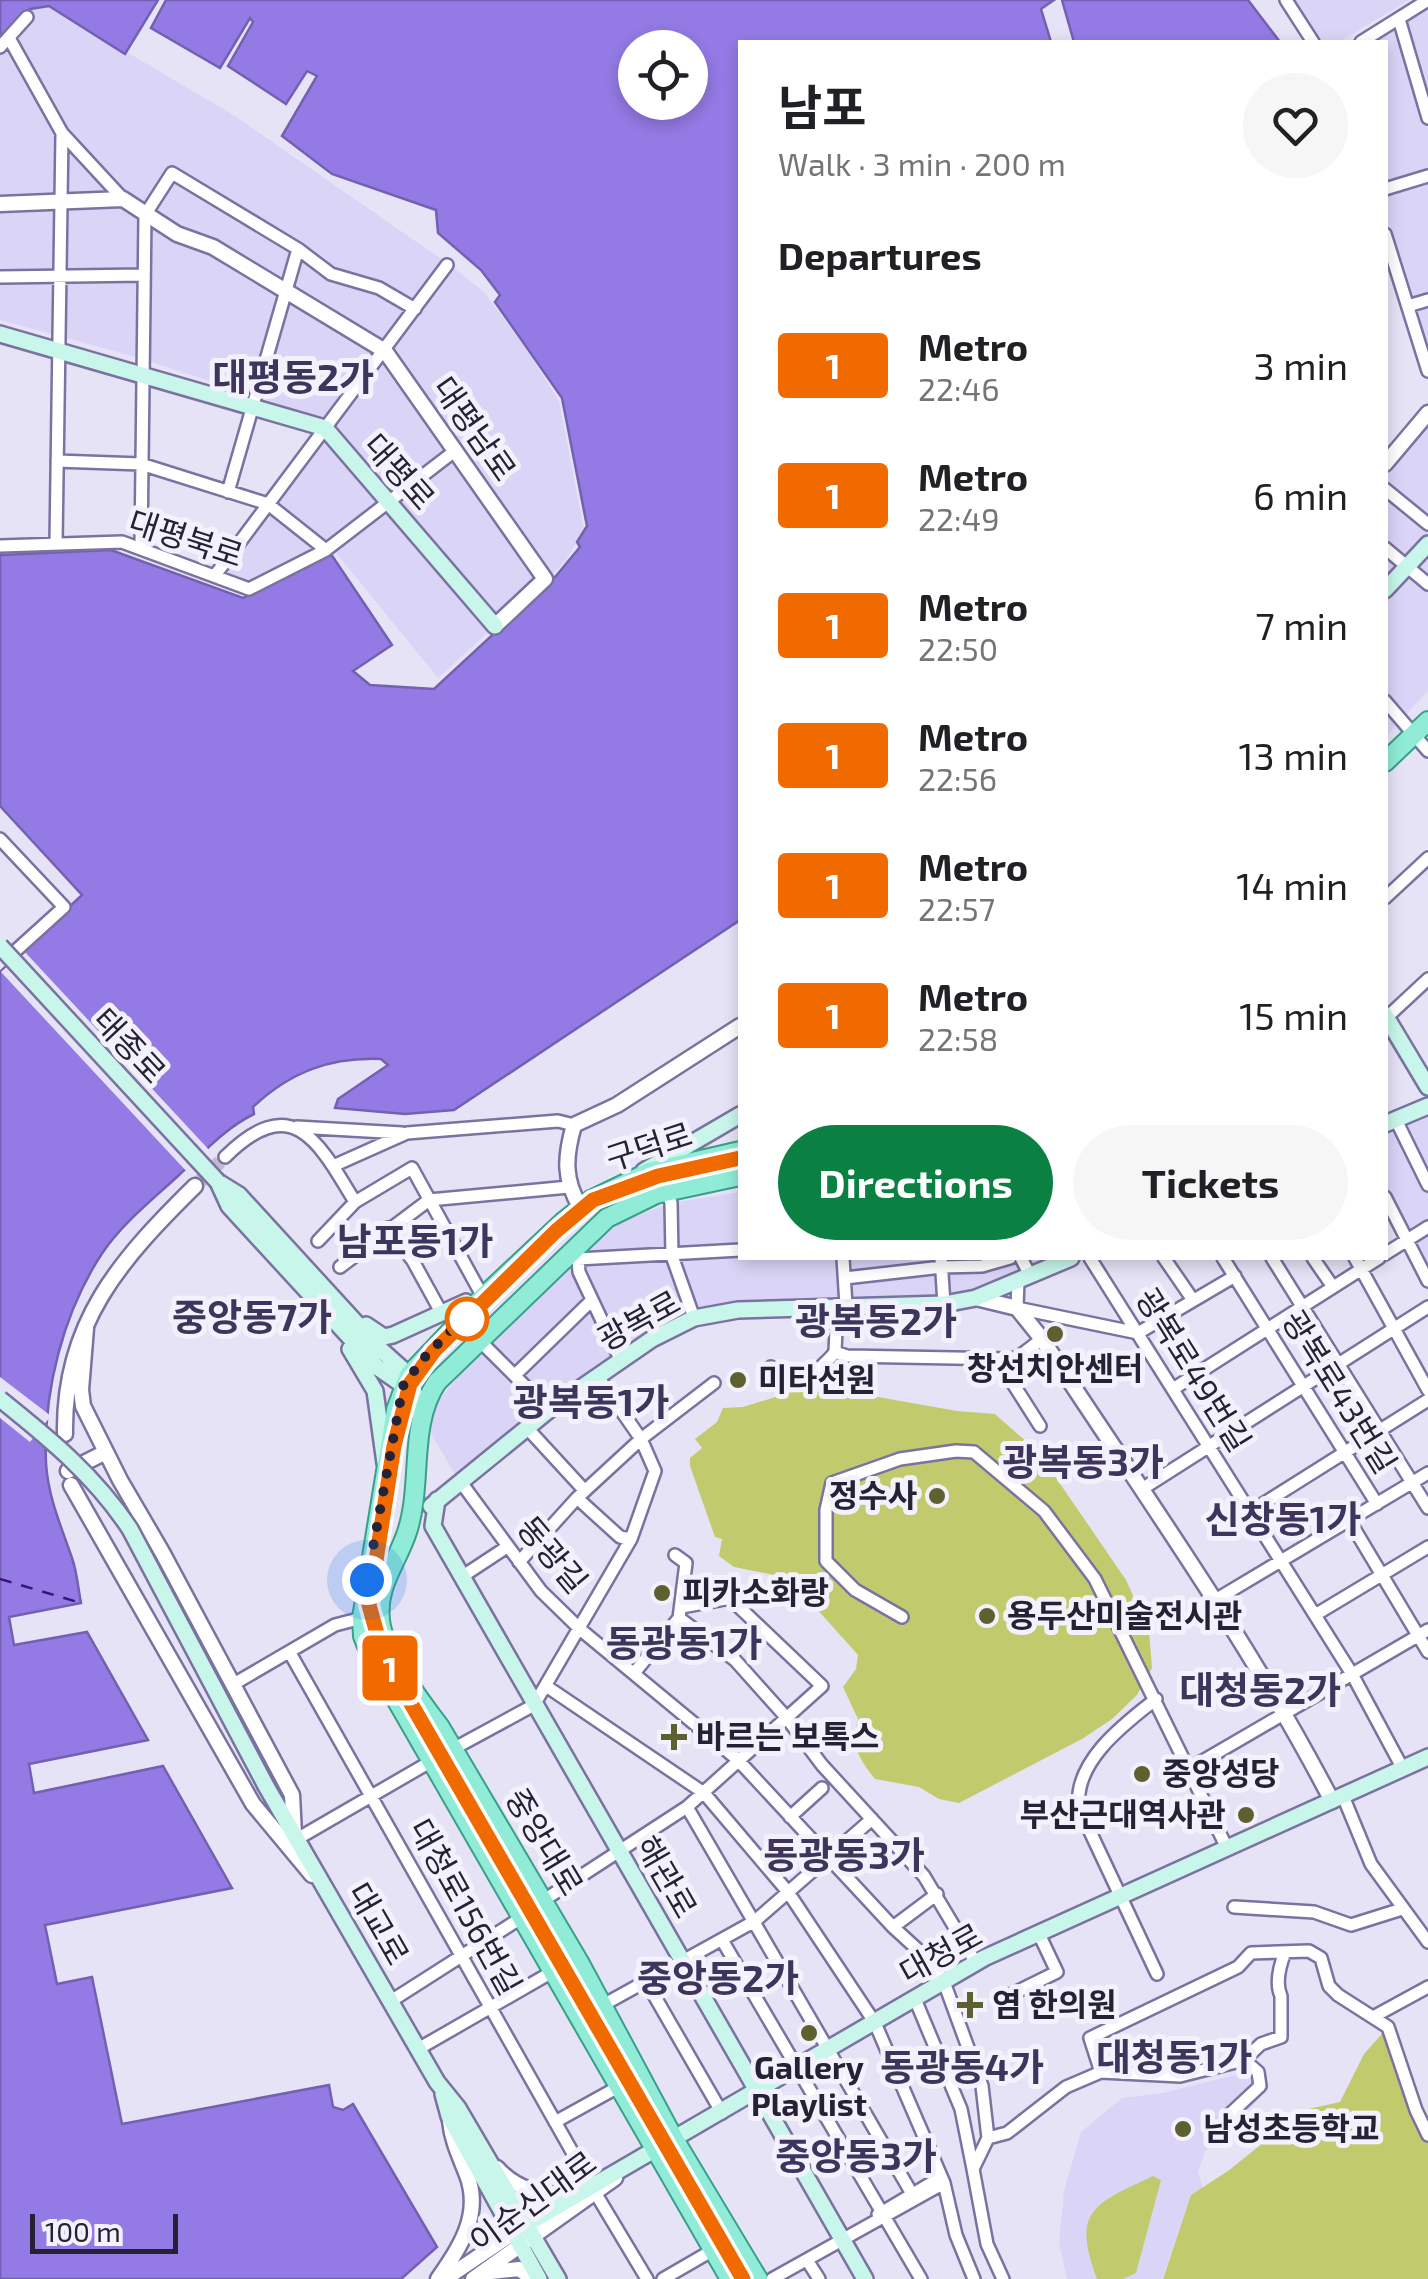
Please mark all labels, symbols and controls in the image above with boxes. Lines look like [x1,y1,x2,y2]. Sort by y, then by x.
map controls [618,30,708,120]
button: locate [618,30,708,120]
button: heart [1243,73,1348,178]
text: 남포 [778,77,866,135]
text: Walk · 3 min · 200 m [778,144,1066,182]
text: Departures [778,232,982,278]
text: Metro [918,323,1028,369]
text: 3 min [1254,342,1348,388]
text: 1 [825,344,841,386]
district label: 대평동2가 [212,353,374,399]
street label: 대평남로 [426,369,525,487]
text: 22:46 [918,369,1000,407]
street label: 대평로 [357,425,444,516]
text: Metro [918,453,1028,499]
text: 6 min [1253,472,1348,518]
text: 1 [825,474,841,516]
text: 22:49 [918,499,1000,537]
street label: 대평북로 [125,501,248,573]
text: Metro [918,583,1028,629]
text: 7 min [1255,602,1348,648]
text: 1 [825,604,841,646]
text: 22:50 [918,629,998,667]
text: Metro [918,713,1028,759]
text: 13 min [1238,732,1348,778]
text: 1 [825,734,841,776]
text: 22:56 [918,759,997,797]
text: Metro [918,843,1028,889]
text: 14 min [1236,862,1348,908]
text: 1 [825,864,841,906]
text: 22:57 [918,889,995,927]
text: Metro [918,973,1028,1019]
text: 15 min [1239,992,1348,1038]
text: 1 [825,994,841,1036]
street label: 태종로 [86,999,174,1090]
text: 22:58 [918,1019,998,1057]
street label: 구덕로 [601,1113,696,1177]
button: Directions [778,1125,1053,1240]
button: Tickets [1073,1125,1348,1240]
district label: 남포동1가 [337,1217,493,1263]
street label: 광복로49번길 [1130,1280,1260,1458]
street label: 광복로 [590,1281,686,1357]
district label: 중앙동7가 [172,1293,332,1339]
district label: 광복동2가 [795,1297,957,1343]
unlabelled marker [446,1298,488,1340]
street label: 광복로43번길 [1276,1303,1406,1479]
marker: 창선치안센터 [1044,1323,1066,1345]
place label: 창선치안센터 [967,1348,1143,1386]
place label: 미타선원 [758,1359,876,1397]
marker: 미타선원 [727,1369,749,1391]
district label: 광복동1가 [513,1378,669,1424]
district label: 광복동3가 [1002,1438,1164,1484]
place label: 정수사 [829,1475,918,1513]
marker: 정수사 [926,1485,948,1507]
district label: 신창동1가 [1205,1495,1361,1541]
street label: 동광길 [511,1508,596,1600]
your location [342,1555,392,1605]
place label: 피카소화랑 [682,1572,829,1610]
marker: 피카소화랑 [651,1582,673,1604]
place label: 용두산미술전시관 [1007,1595,1243,1633]
marker: 용두산미술전시관 [976,1605,998,1627]
district label: 동광동1가 [606,1619,762,1665]
line badge: 1 [358,1636,422,1700]
text: 1 [382,1647,398,1689]
district label: 대청동2가 [1179,1666,1341,1712]
place label: 바르는 보톡스 [696,1716,880,1754]
marker: 바르는 보톡스 [661,1724,687,1750]
place label: 중앙성당 [1162,1753,1280,1791]
marker: 중앙성당 [1131,1763,1153,1785]
street label: 중앙대로 [499,1781,592,1901]
place label: 부산근대역사관 [1020,1794,1226,1832]
marker: 부산근대역사관 [1235,1804,1257,1826]
street label: 대청로156번길 [403,1811,531,2001]
street label: 해관로 [629,1828,706,1924]
district label: 동광동3가 [763,1831,925,1877]
street label: 대교로 [341,1875,418,1971]
street label: 대청로 [892,1914,988,1990]
district label: 중앙동2가 [637,1954,799,2000]
place label: 염 한의원 [992,1984,1117,2022]
marker: 염 한의원 [957,1992,983,2018]
marker: Gallery Playlist [798,2022,820,2044]
district label: 대청동1가 [1096,2033,1252,2079]
district label: 동광동4가 [880,2043,1044,2089]
place label: Gallery Playlist [751,2047,867,2123]
place label: 남성초등학교 [1203,2108,1380,2146]
marker: 남성초등학교 [1172,2118,1194,2140]
district label: 중앙동3가 [775,2132,937,2178]
street label: 이순신대로 [461,2142,603,2259]
scale bar [30,2209,178,2254]
text: 100 m [45,2214,121,2248]

